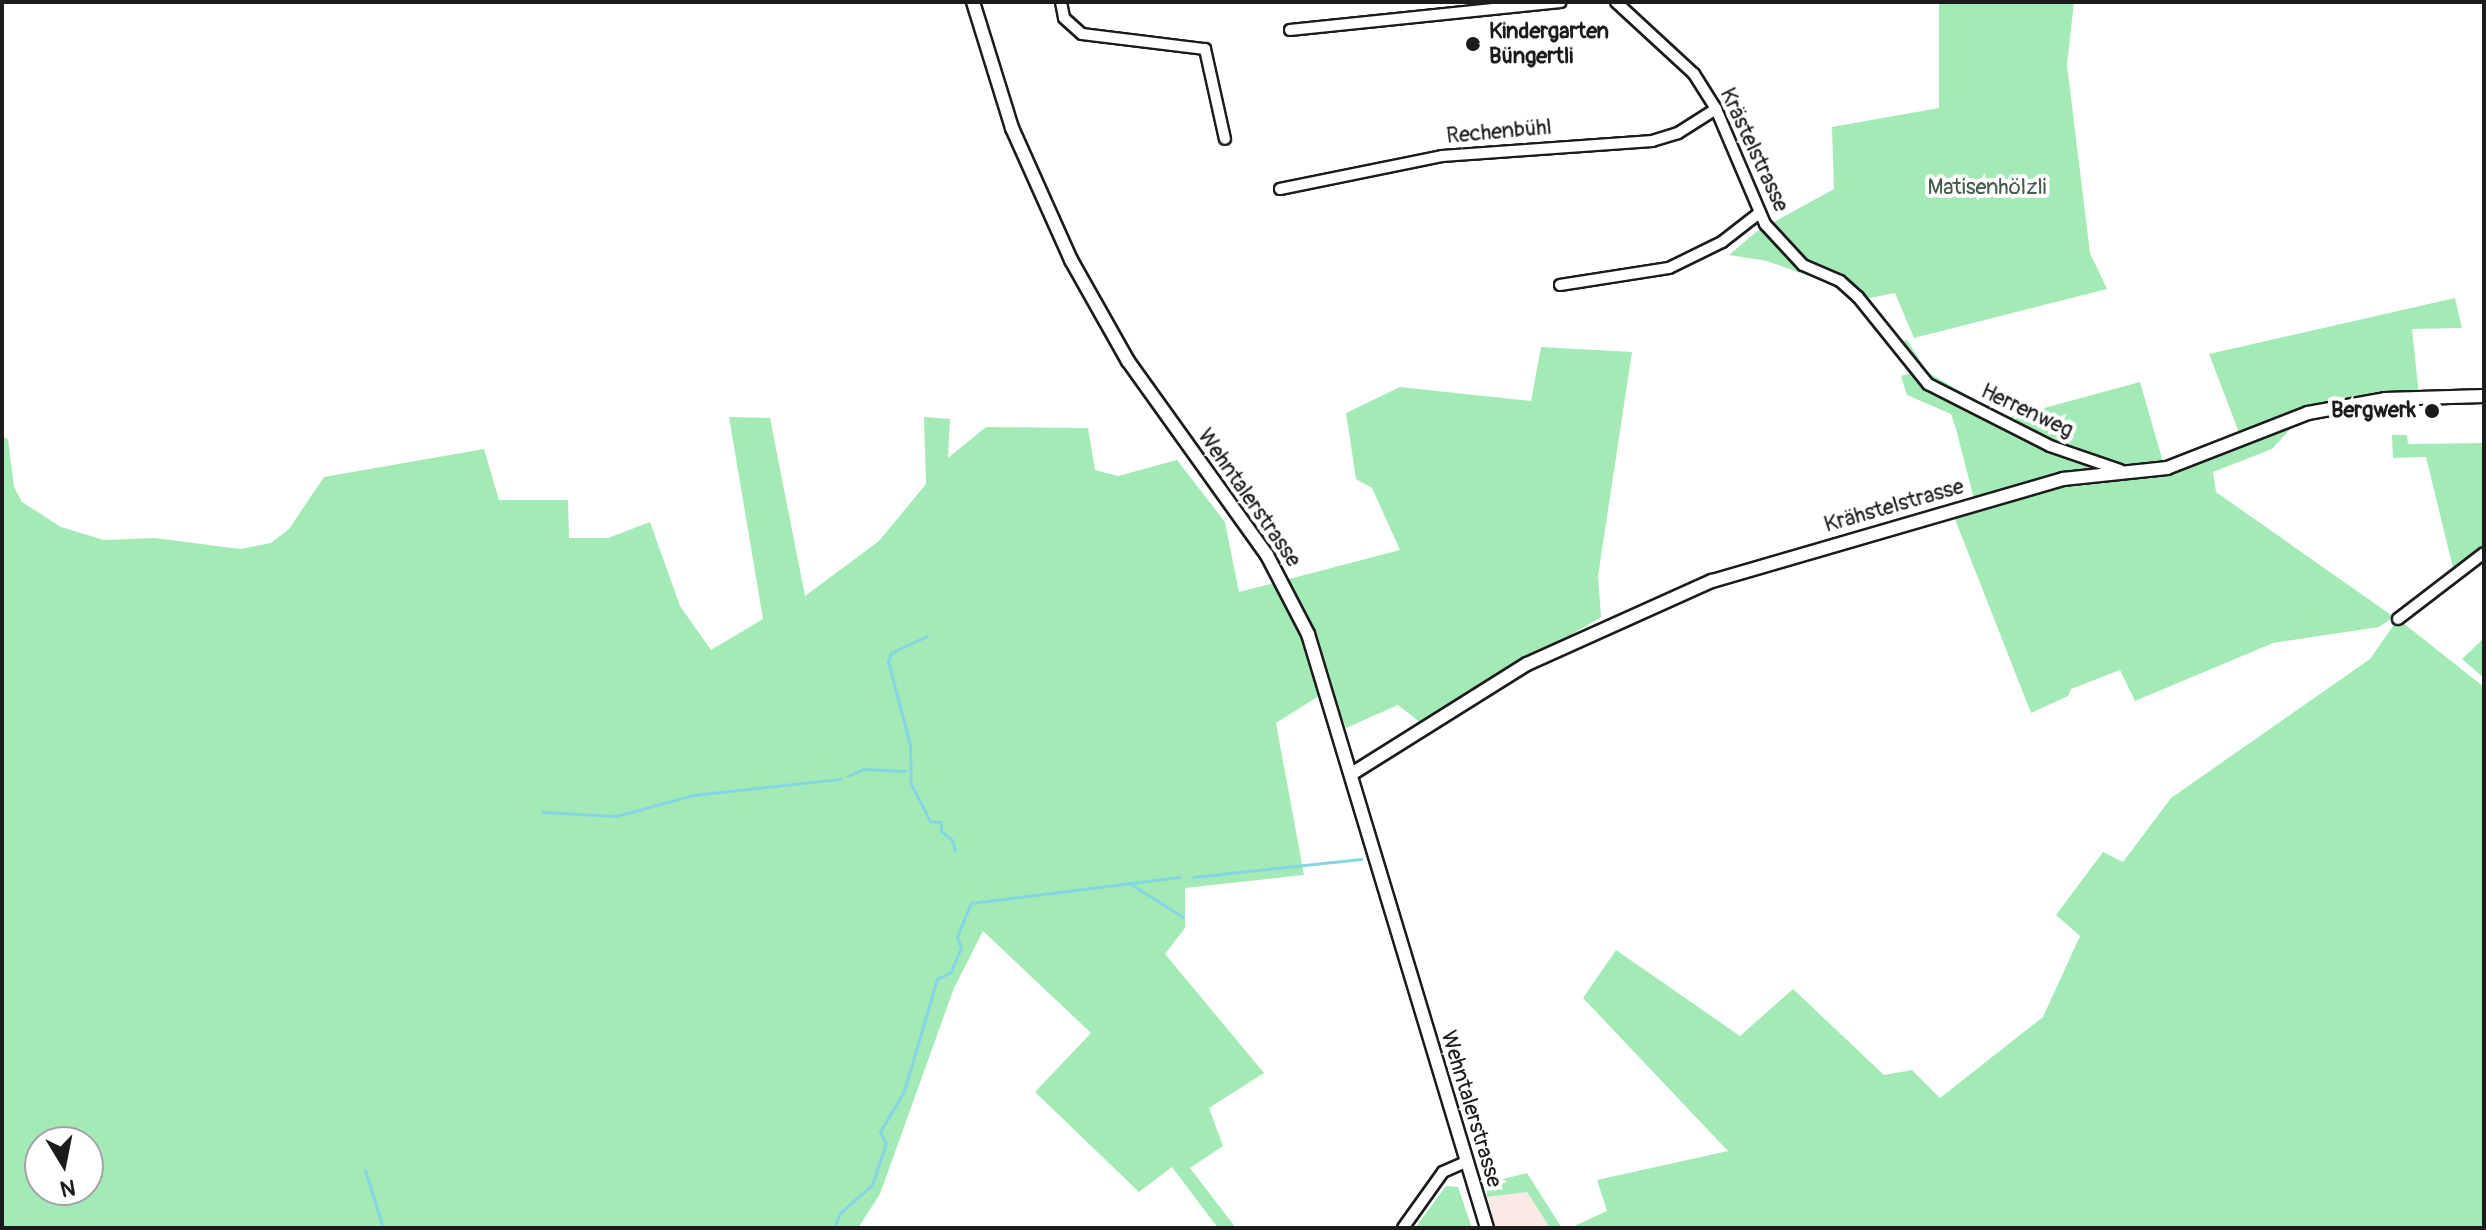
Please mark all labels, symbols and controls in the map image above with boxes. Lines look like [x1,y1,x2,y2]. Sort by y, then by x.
place label: Kindergarten Büngertli [1489,18,1609,70]
marker: Kindergarten Büngertli [1464,35,1482,53]
street label: Krästelstrasse [1714,84,1794,216]
street label: Rechenbühl [1445,114,1553,150]
park label: Matisenhölzli [1927,175,2047,201]
street label: Herrenweg [1977,378,2077,444]
place label: Bergwerk [2331,398,2416,424]
marker: Bergwerk [2423,402,2441,420]
street label: Wehntalerstrasse [1192,424,1306,572]
street label: Krähstelstrasse [1821,473,1967,539]
street label: Wehntalerstrasse [1435,1027,1507,1191]
north arrow [24,1126,104,1206]
text: N [58,1173,78,1203]

